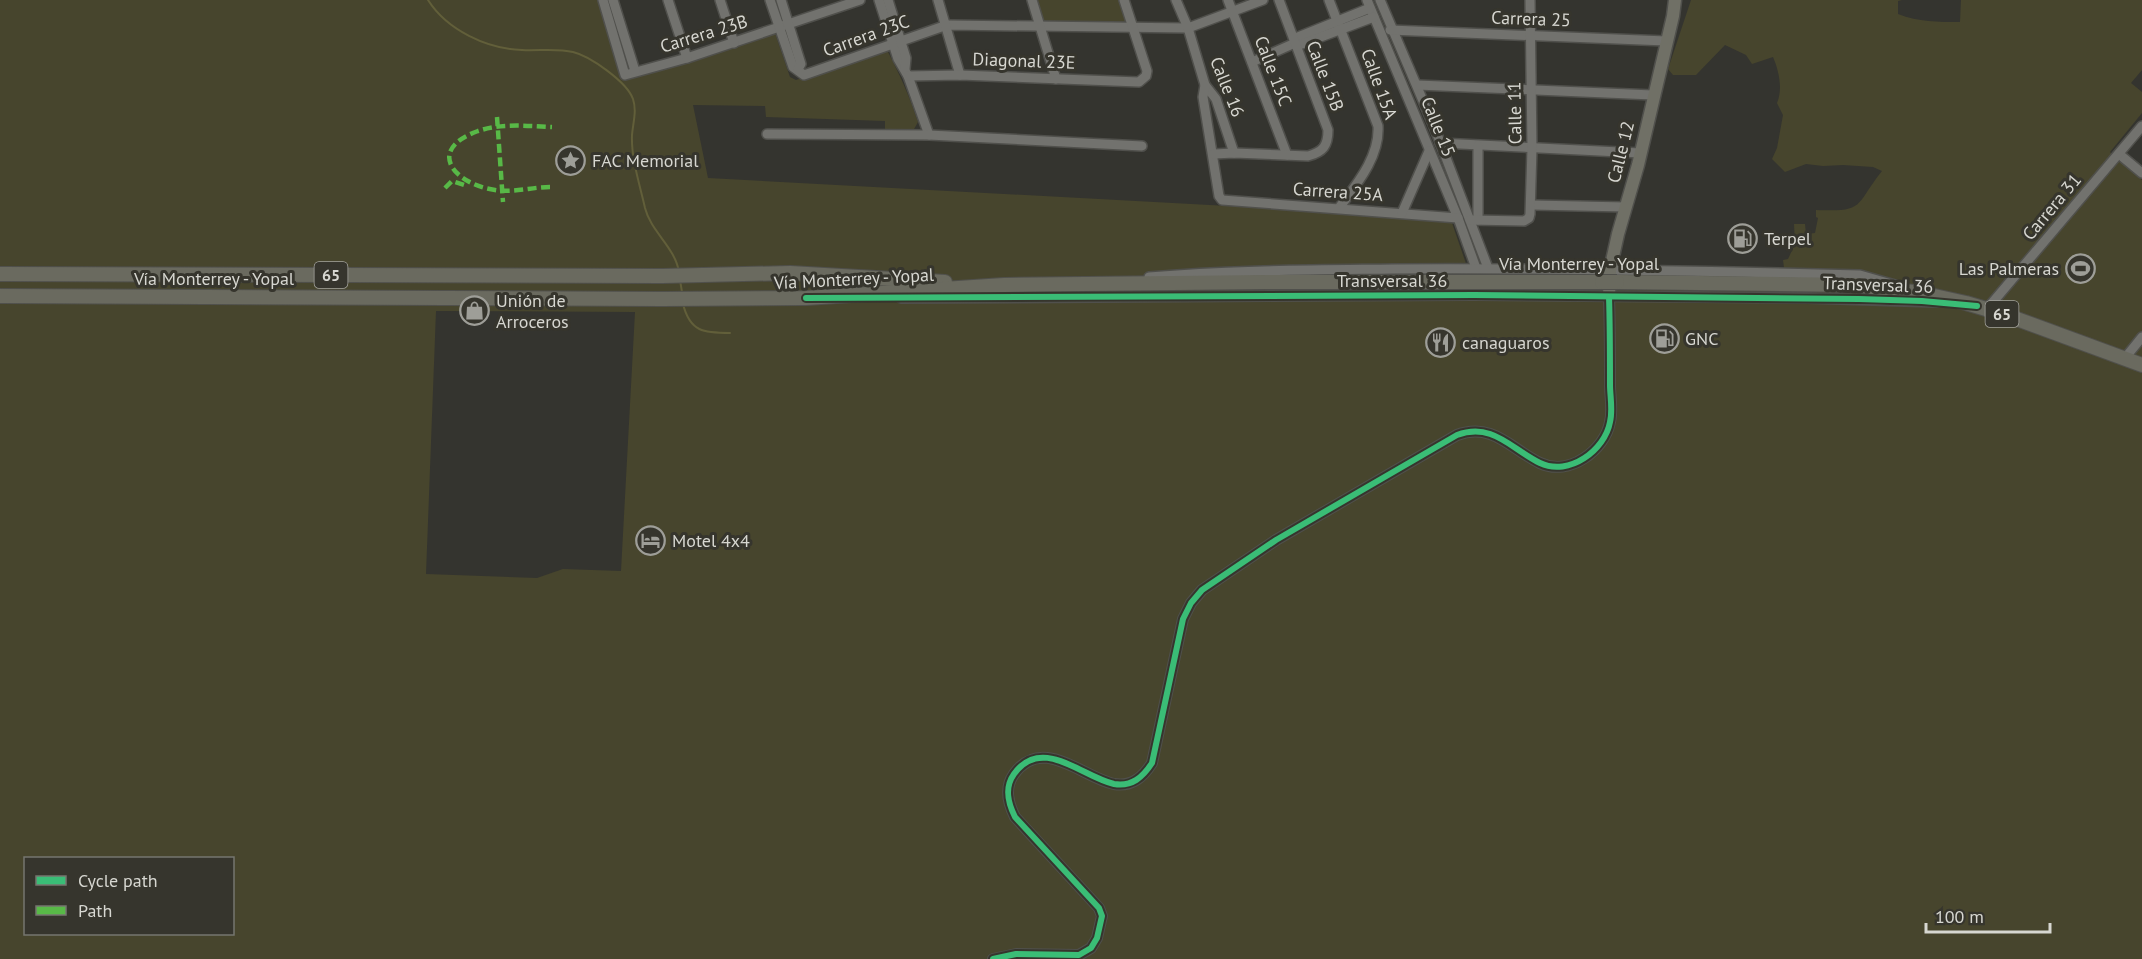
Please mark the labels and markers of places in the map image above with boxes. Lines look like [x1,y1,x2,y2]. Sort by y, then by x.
place icon: FAC Memorial [555,145,587,177]
place label: FAC Memorial [592,149,699,172]
fuel station icon: Terpel [1727,223,1759,255]
place label: Terpel [1764,227,1812,250]
sports icon: Las Palmeras [2064,253,2096,285]
place label: Las Palmeras [1959,257,2059,280]
place label: Unión de Arroceros [496,289,569,333]
shop icon: Unión de Arroceros [459,295,491,327]
fuel station icon: GNC [1648,323,1680,355]
restaurant icon: canaguaros [1425,327,1457,359]
place label: GNC [1685,327,1718,350]
place label: canaguaros [1462,331,1549,354]
hotel icon: Motel 4x4 [635,525,667,557]
place label: Motel 4x4 [672,529,750,552]

